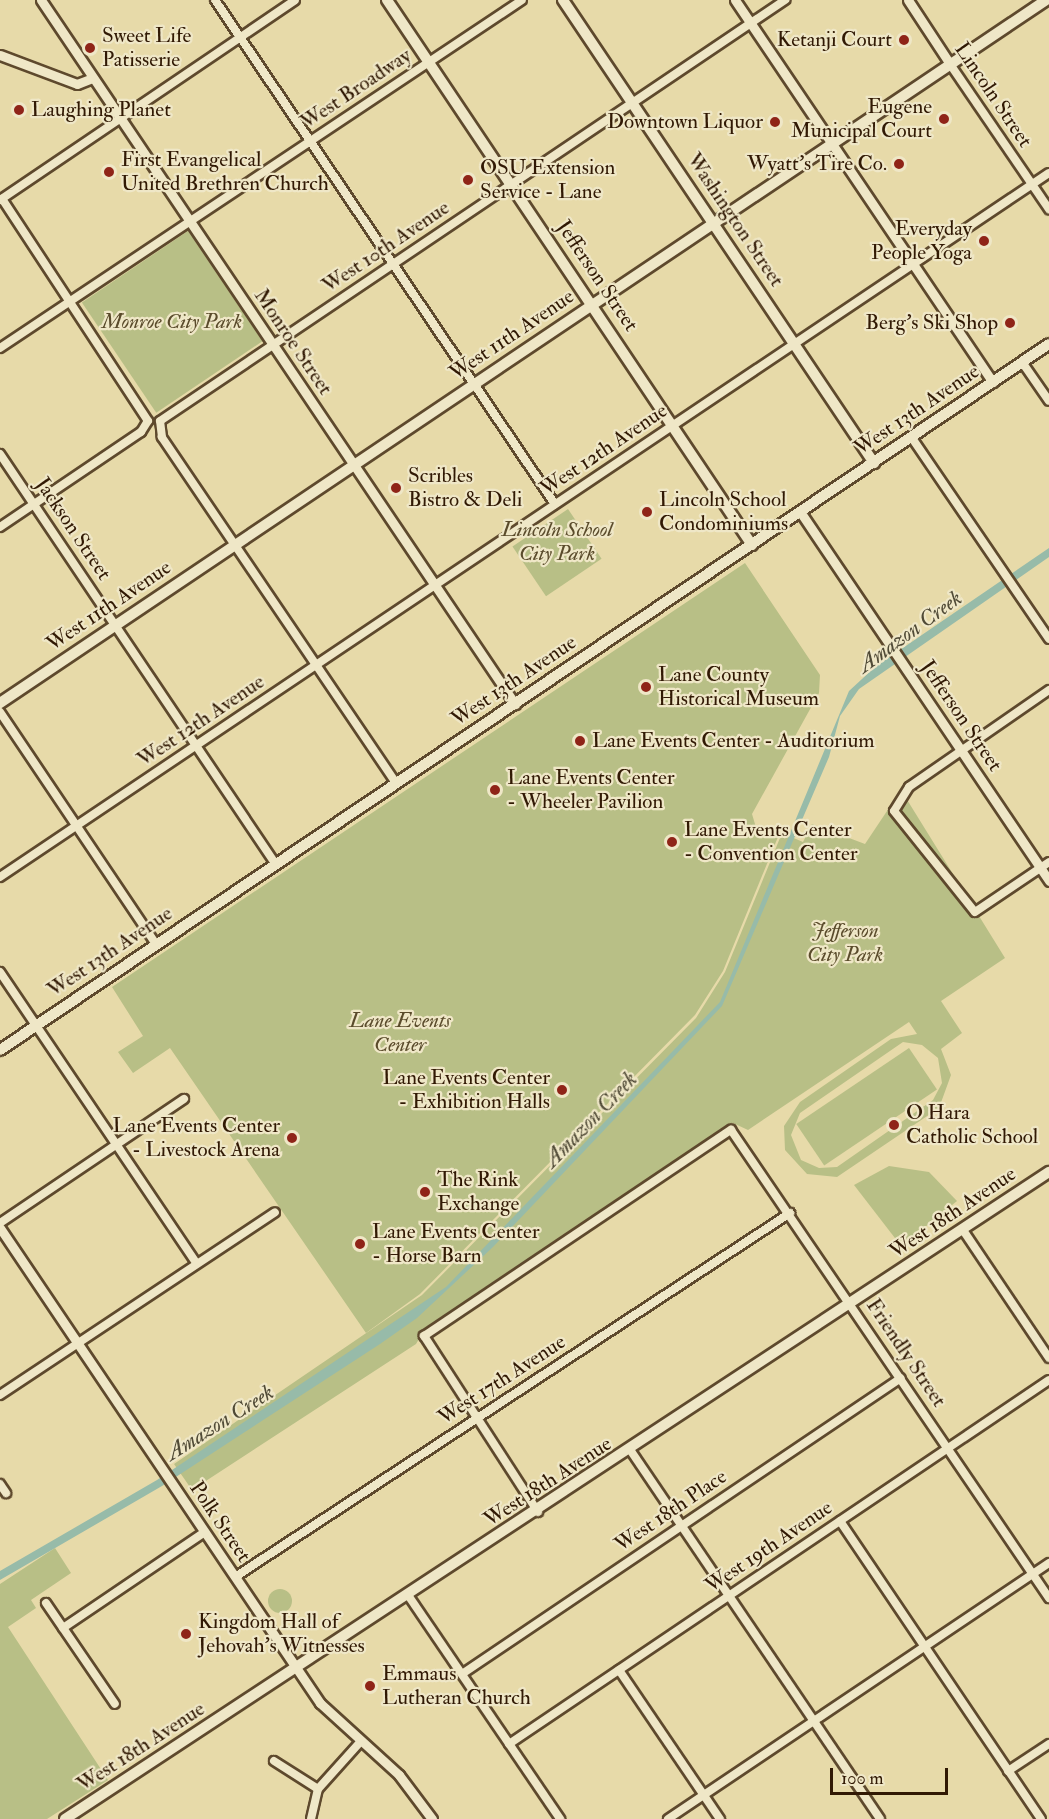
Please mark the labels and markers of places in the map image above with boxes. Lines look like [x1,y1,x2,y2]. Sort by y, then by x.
place label: Sweet Life Patisserie [102,23,191,73]
place label: Ketanji Court [777,27,892,53]
marker: Ketanji Court [897,33,911,47]
marker: Sweet Life Patisserie [83,41,97,55]
place label: Eugene Municipal Court [791,94,932,144]
place label: Laughing Planet [31,97,171,123]
marker: Laughing Planet [12,103,26,117]
place label: Downtown Liquor [607,109,763,135]
marker: Eugene Municipal Court [937,112,951,126]
marker: Downtown Liquor [768,115,782,129]
place label: First Evangelical United Brethren Church [121,147,329,197]
place label: Wyatt's Tire Co. [747,151,887,177]
place label: OSU Extension Service - Lane [480,155,615,205]
marker: Wyatt's Tire Co. [892,157,906,171]
marker: First Evangelical United Brethren Church [102,165,116,179]
marker: OSU Extension Service - Lane [461,173,475,187]
place label: Everyday People Yoga [871,216,972,266]
marker: Everyday People Yoga [977,234,991,248]
place label: Berg's Ski Shop [865,310,998,336]
marker: Berg's Ski Shop [1003,316,1017,330]
place label: Scribles Bistro & Deli [408,463,522,513]
marker: Scribles Bistro & Deli [389,481,403,495]
place label: Lincoln School Condominiums [659,487,788,537]
marker: Lincoln School Condominiums [640,505,654,519]
place label: Lane County Historical Museum [658,662,819,712]
marker: Lane County Historical Museum [639,680,653,694]
place label: Lane Events Center - Auditorium [592,728,875,754]
marker: Lane Events Center - Auditorium [573,734,587,748]
place label: Lane Events Center - Wheeler Pavilion [507,765,675,815]
marker: Lane Events Center - Wheeler Pavilion [488,783,502,797]
place label: Lane Events Center - Convention Center [684,817,858,867]
marker: Lane Events Center - Convention Center [665,835,679,849]
place label: Lane Events Center - Exhibition Halls [382,1065,550,1115]
marker: Lane Events Center - Exhibition Halls [555,1083,569,1097]
place label: O Hara Catholic School [906,1100,1038,1150]
place label: Lane Events Center - Livestock Arena [112,1113,280,1163]
marker: O Hara Catholic School [887,1118,901,1132]
marker: Lane Events Center - Livestock Arena [285,1131,299,1145]
place label: The Rink Exchange [437,1167,519,1217]
marker: The Rink Exchange [418,1185,432,1199]
place label: Lane Events Center - Horse Barn [372,1219,540,1269]
marker: Lane Events Center - Horse Barn [353,1237,367,1251]
place label: Kingdom Hall of Jehovah's Witnesses [198,1609,365,1659]
marker: Kingdom Hall of Jehovah's Witnesses [179,1627,193,1641]
place label: Emmaus Lutheran Church [382,1661,531,1711]
marker: Emmaus Lutheran Church [363,1679,377,1693]

